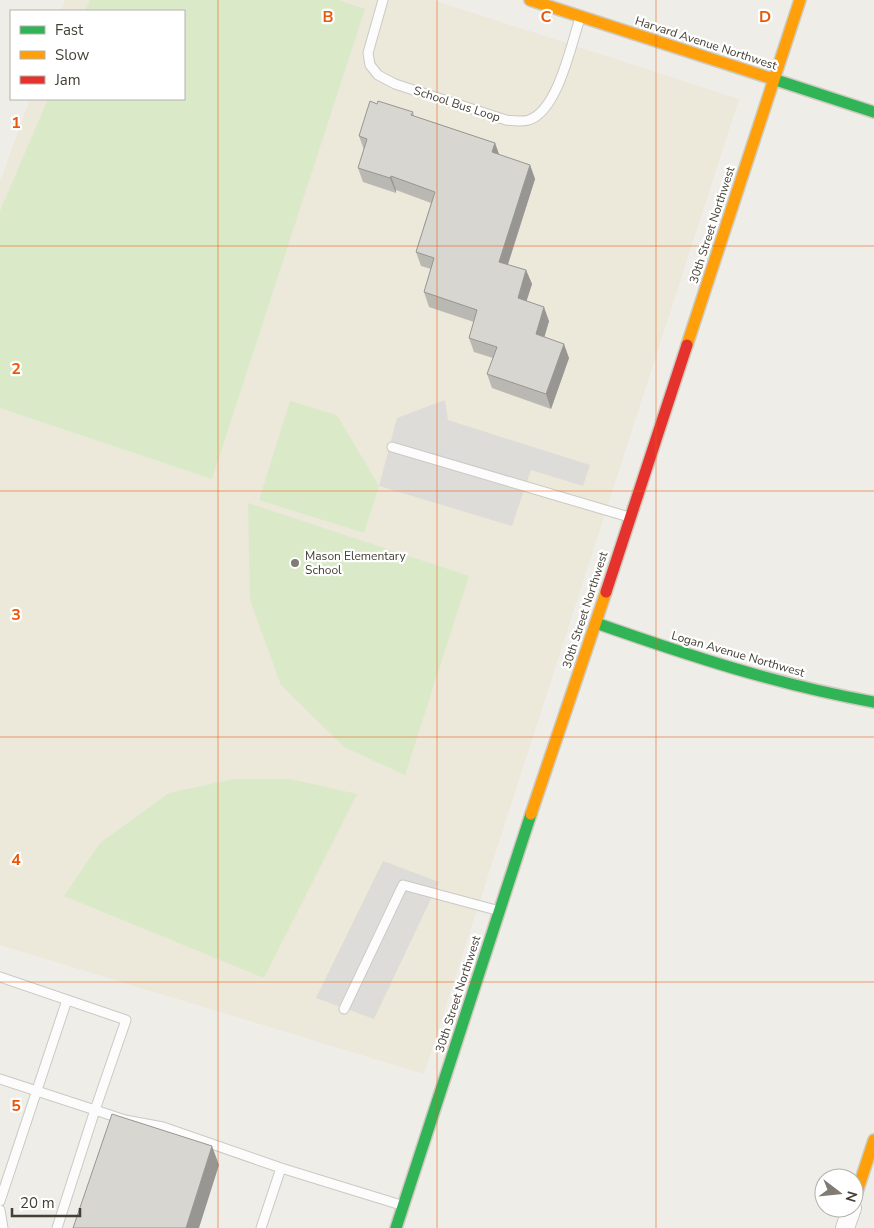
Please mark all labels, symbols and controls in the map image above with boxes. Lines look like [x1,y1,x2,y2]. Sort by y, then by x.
text: B [322,6,334,28]
text: C [541,6,552,28]
text: D [759,6,771,28]
legend [10,10,185,100]
street label: Harvard Avenue Northwest [633,12,780,74]
text: Fast [55,20,84,40]
text: Slow [55,45,90,65]
text: Jam [54,70,81,90]
street label: School Bus Loop [412,82,502,126]
text: 1 [11,112,21,134]
street label: 30th Street Northwest [686,164,739,285]
text: 2 [11,358,21,380]
place label: Mason Elementary School [305,548,407,578]
street label: 30th Street Northwest [559,549,612,670]
marker: Mason Elementary School [289,557,301,569]
text: 3 [11,604,21,626]
street label: Logan Avenue Northwest [670,627,807,681]
text: 4 [11,849,21,871]
street label: 30th Street Northwest [432,933,485,1054]
text: 5 [11,1095,21,1117]
north arrow [814,1168,864,1218]
scale bar [12,1186,80,1218]
text: N [840,1189,862,1204]
text: 20 m [20,1193,55,1213]

